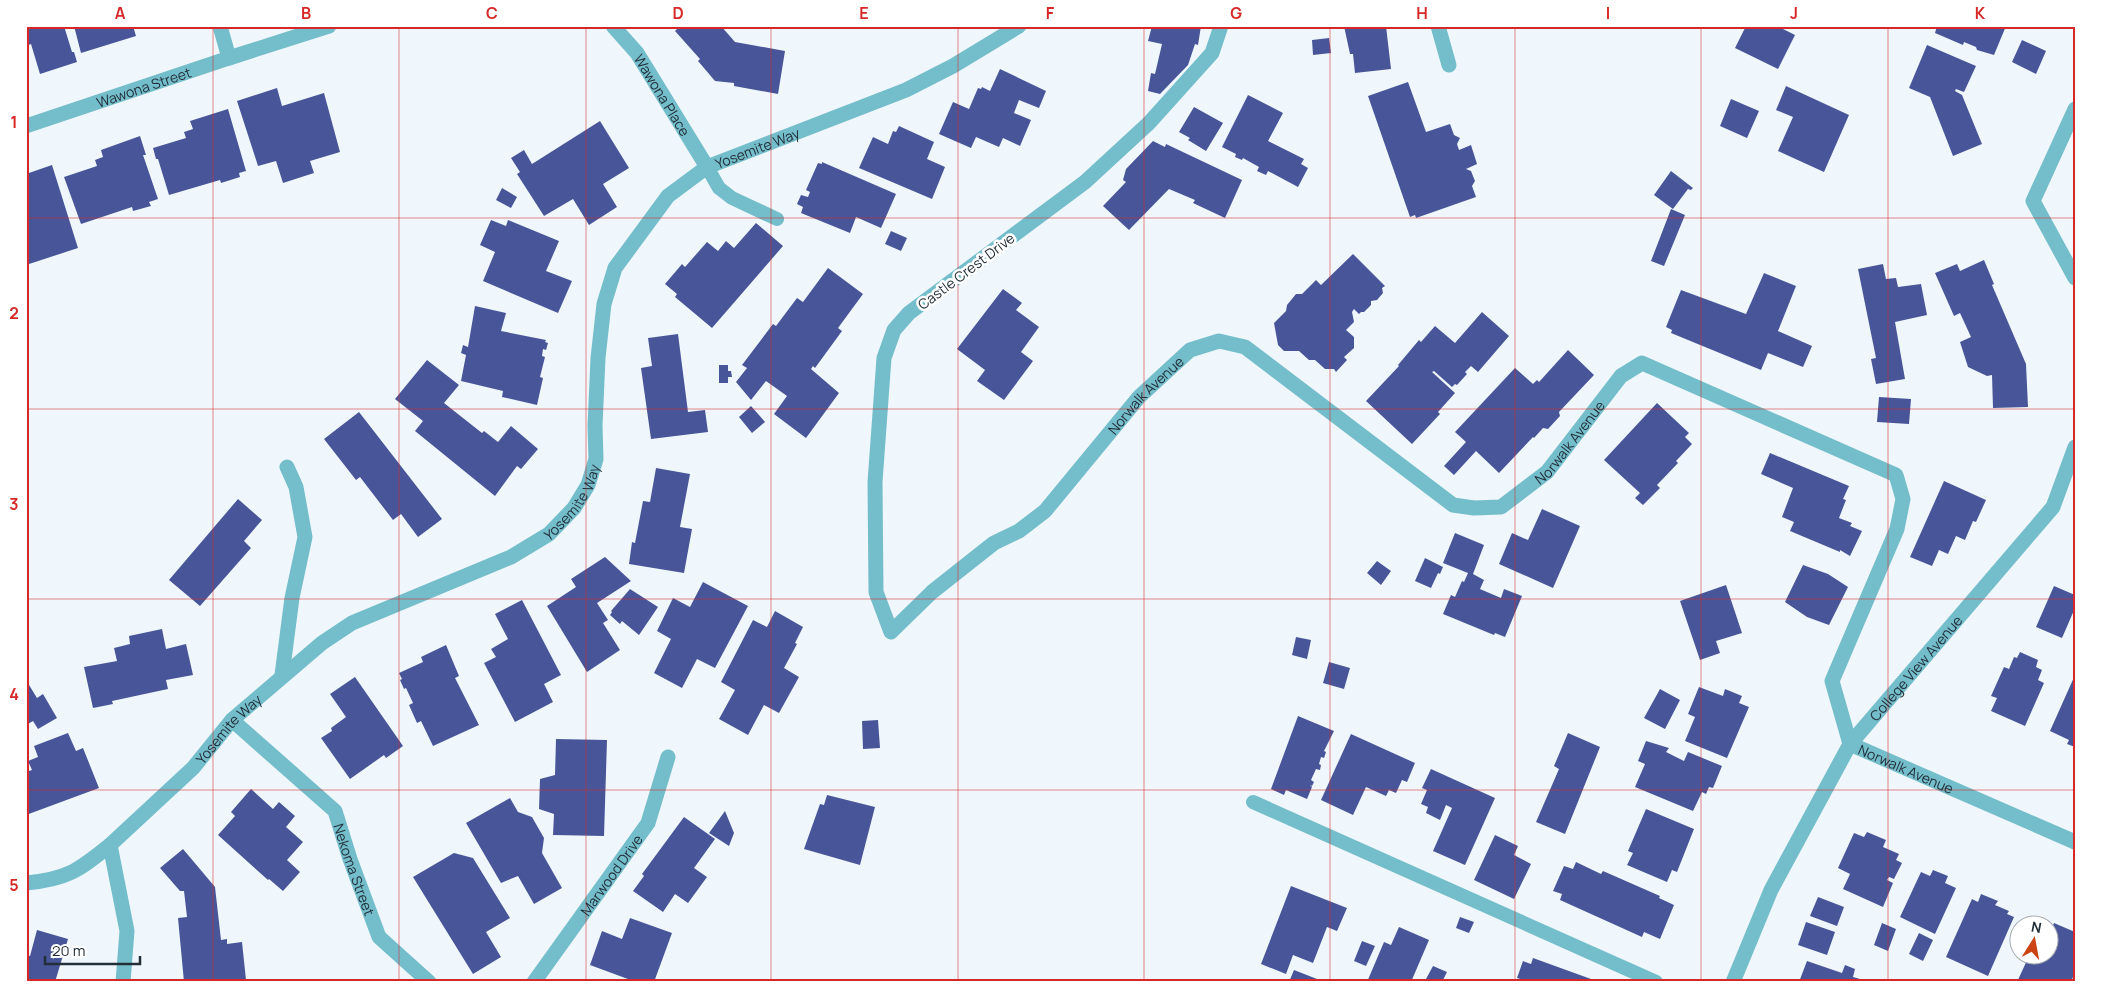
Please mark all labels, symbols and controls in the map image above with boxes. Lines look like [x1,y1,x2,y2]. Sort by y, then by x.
text: A [115,2,126,24]
text: B [301,2,311,24]
text: C [486,2,498,24]
text: D [672,2,684,24]
text: E [859,2,869,24]
text: F [1046,2,1055,24]
text: G [1230,2,1242,24]
text: H [1416,2,1428,24]
text: I [1606,2,1610,24]
text: J [1790,2,1798,24]
text: K [1975,2,1986,24]
street label: Wawona Place [630,50,695,139]
street label: Wawona Street [94,62,194,111]
text: 1 [10,111,18,133]
street label: Yosemite Way [712,122,803,172]
street label: Castle Crest Drive [914,228,1018,314]
text: 2 [9,302,19,324]
street label: Norwalk Avenue [1103,351,1187,438]
street label: Norwalk Avenue [1530,396,1608,488]
street label: Yosemite Way [540,461,604,544]
text: 3 [9,493,19,515]
street label: College View Avenue [1865,611,1966,724]
text: 4 [9,683,19,705]
street label: Yosemite Way [191,689,266,767]
street label: Norwalk Avenue [1856,739,1957,798]
street label: Nekoma Street [330,821,380,918]
street label: Marwood Drive [575,830,646,919]
text: 5 [9,874,19,896]
north arrow [2008,916,2058,966]
text: N [2030,916,2043,937]
scale bar [45,933,140,965]
text: 20 m [52,940,85,961]

